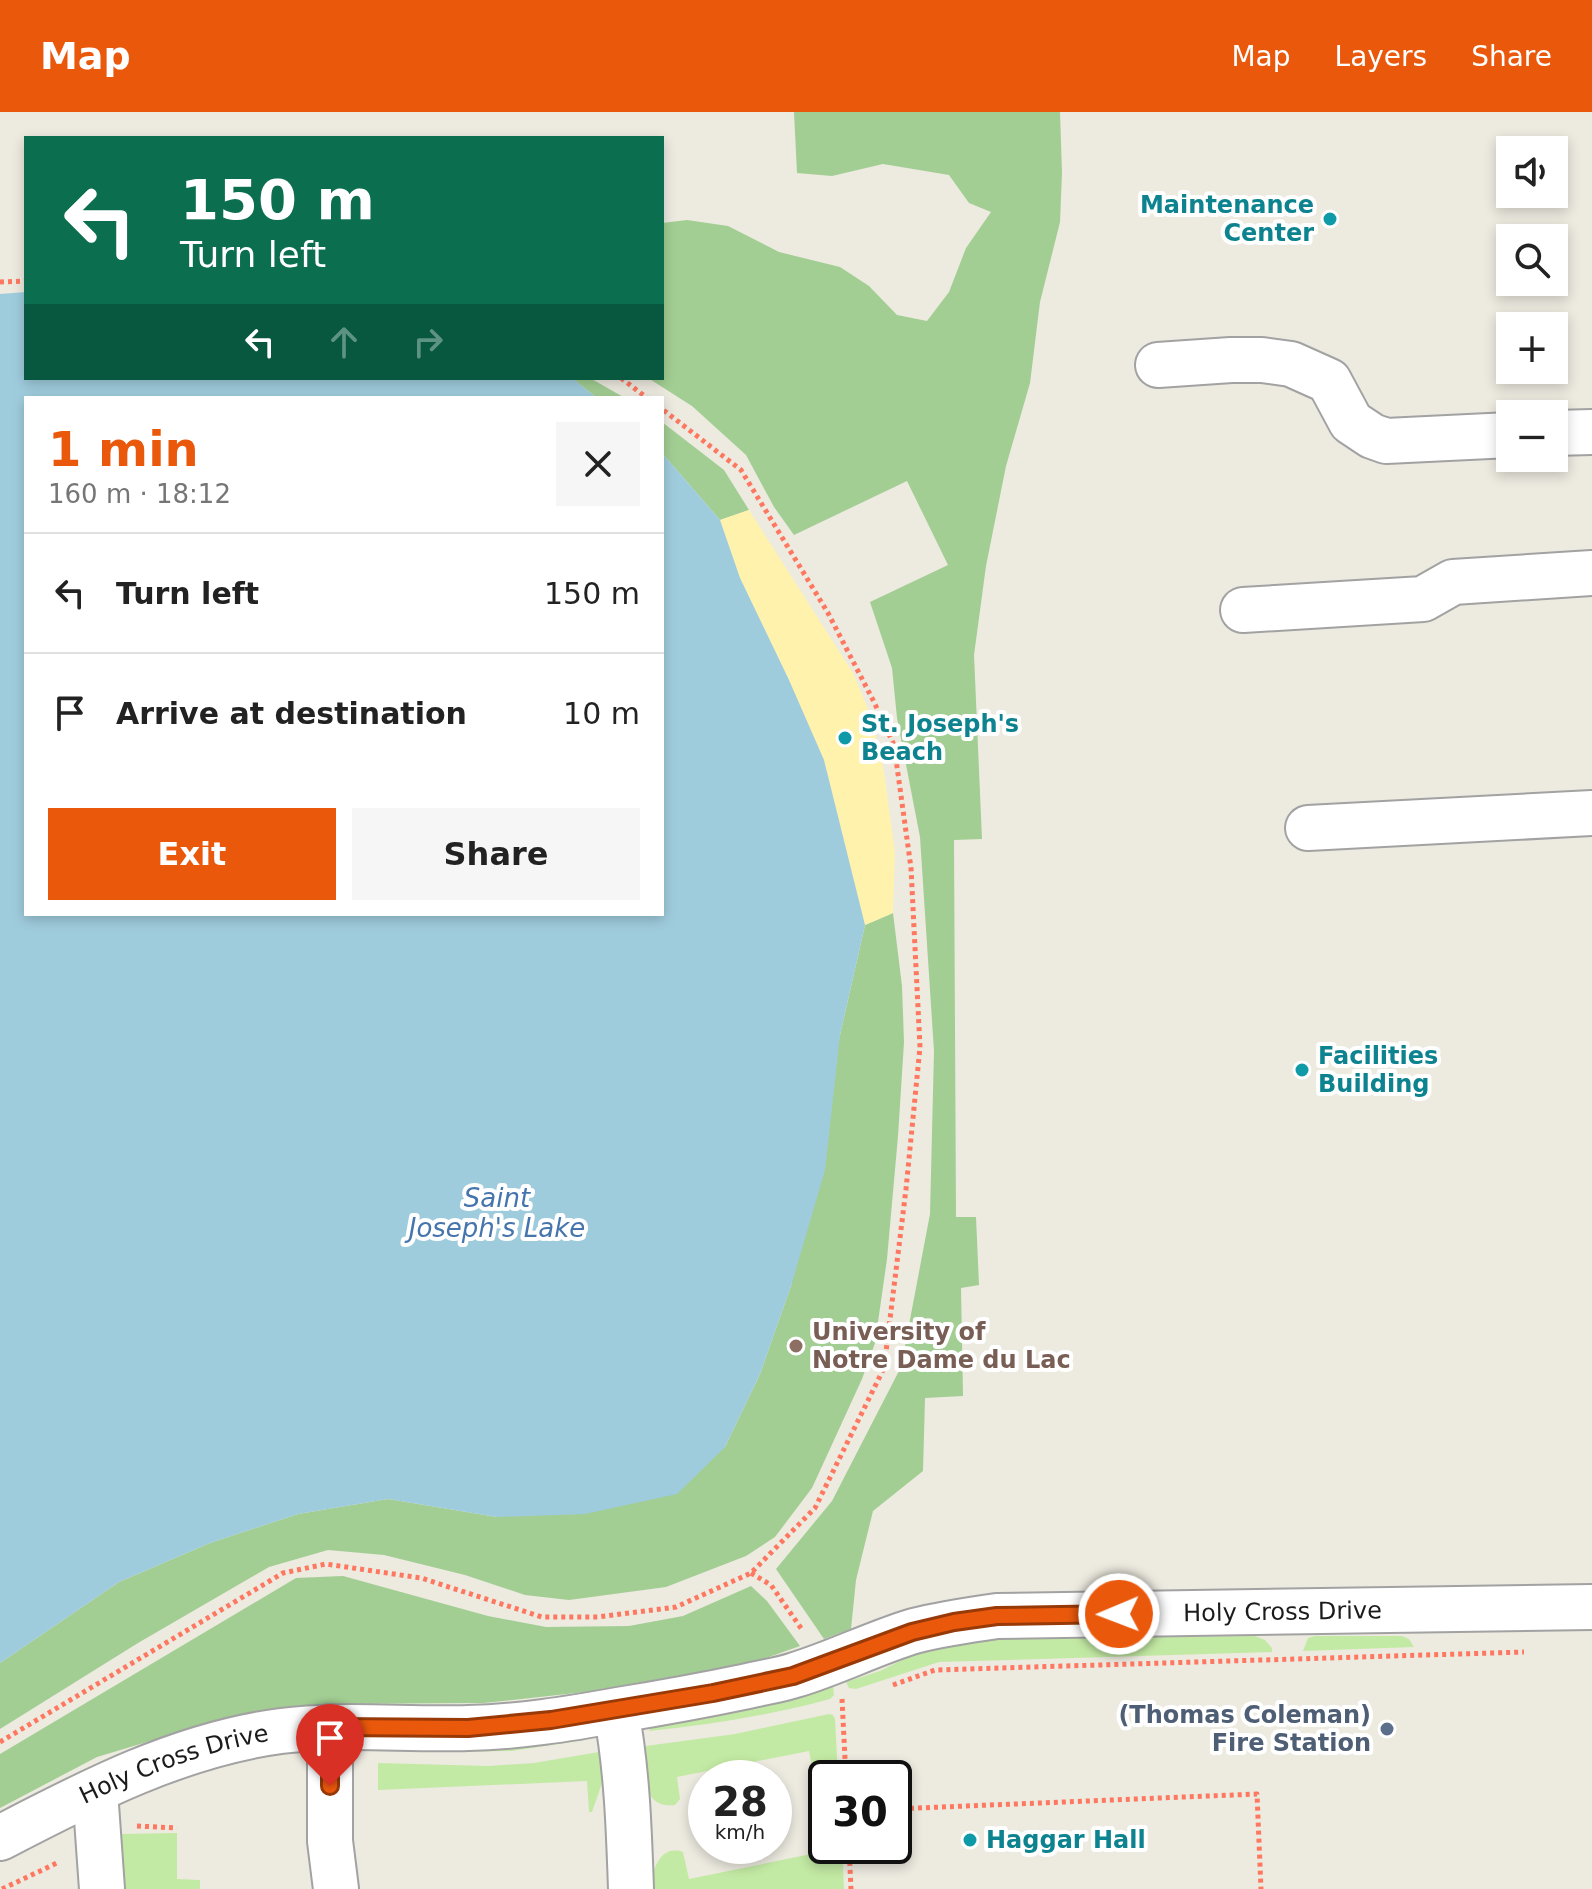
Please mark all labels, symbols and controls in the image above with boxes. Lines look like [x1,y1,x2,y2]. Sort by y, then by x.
text: Map [40,34,131,78]
text: Map [1231,40,1291,73]
text: Layers [1335,40,1427,73]
text: Share [1471,40,1552,73]
map controls [1496,136,1568,472]
button: sound [1496,136,1568,208]
text: 150 m [180,167,375,232]
icon: left [48,168,152,272]
place label: Maintenance Center [1140,191,1314,247]
marker: Maintenance Center [1321,210,1339,228]
button: search [1496,224,1568,296]
text: Turn left [180,234,326,275]
button: + [1496,312,1568,384]
icon: left [238,320,282,364]
icon: ahead [322,320,366,364]
icon: right [406,320,450,364]
button: − [1496,400,1568,472]
text: 1 min [48,421,199,477]
button: close [556,422,640,506]
text: 160 m · 18:12 [48,479,231,509]
icon: left [48,571,92,615]
text: Turn left [116,576,259,611]
text: 150 m [544,576,640,611]
icon: arrive [48,691,92,735]
text: Arrive at destination [116,696,467,731]
text: 10 m [563,696,640,731]
place label: St. Joseph's Beach [861,710,1019,766]
marker: St. Joseph's Beach [836,729,854,747]
button: Exit [48,808,336,900]
button: Share [352,808,640,900]
place label: Facilities Building [1318,1042,1438,1098]
marker: Facilities Building [1293,1061,1311,1079]
water label: Saint Joseph's Lake [404,1183,585,1243]
place label: University of Notre Dame du Lac [812,1318,1071,1374]
marker: University of Notre Dame du Lac [787,1337,805,1355]
position arrow [1077,1572,1161,1656]
street label: Holy Cross Drive [1183,1596,1382,1627]
place label: (Thomas Coleman) Fire Station [1118,1701,1371,1757]
pin [296,1704,364,1786]
icon: arrive [308,1716,352,1760]
street label: Holy Cross Drive [75,1719,271,1810]
marker: (Thomas Coleman) Fire Station [1378,1720,1396,1738]
speed limit sign: 30 [808,1760,912,1864]
text: 28 [712,1779,768,1825]
text: km/h [715,1820,765,1844]
place label: Haggar Hall [986,1826,1146,1854]
marker: Haggar Hall [961,1831,979,1849]

